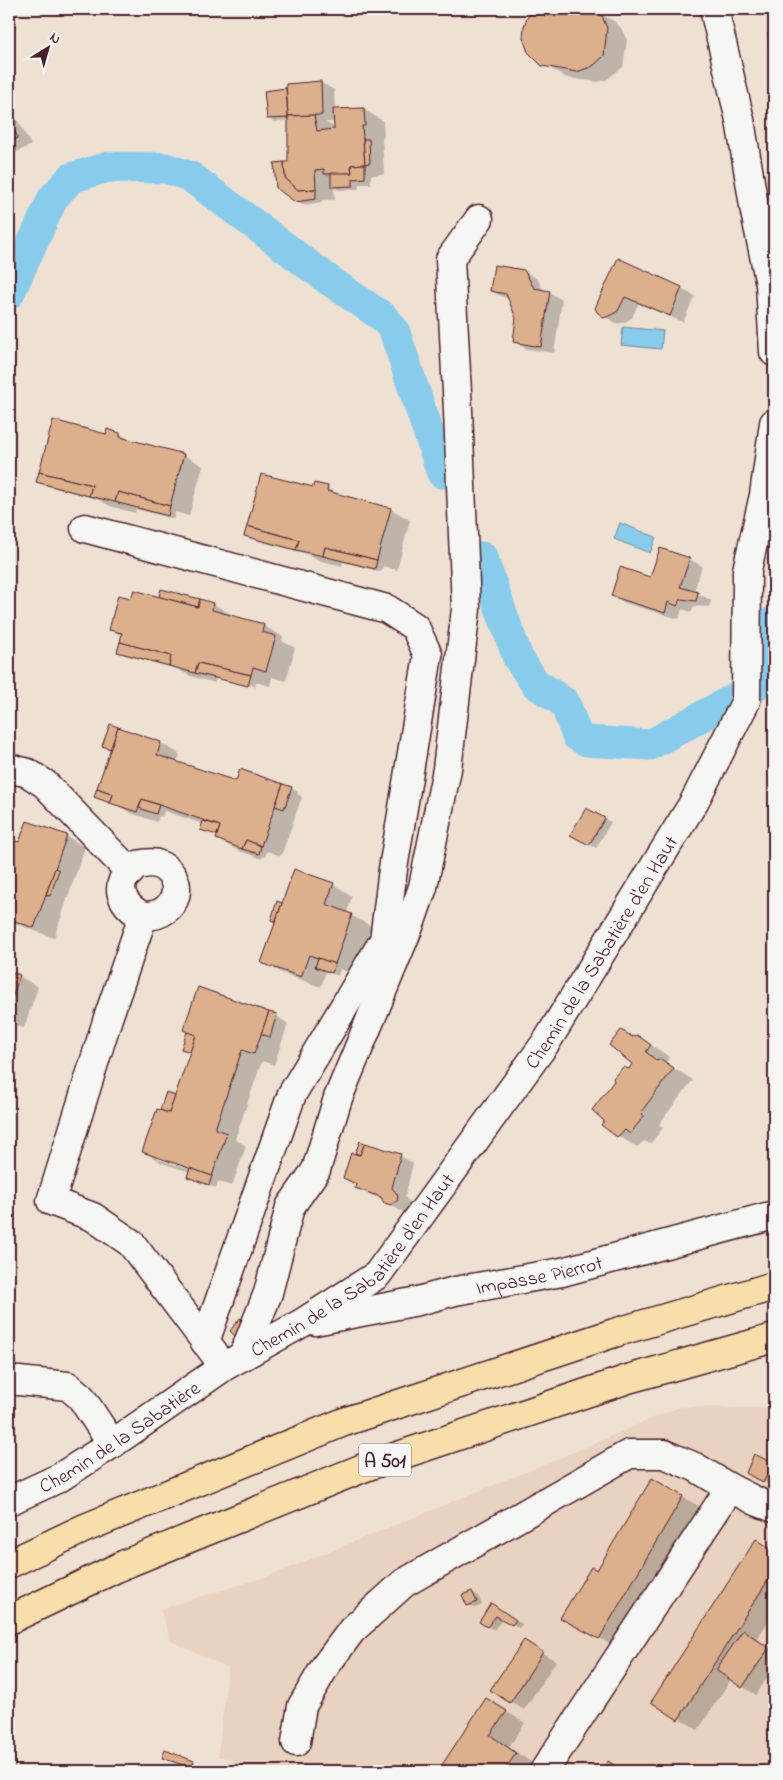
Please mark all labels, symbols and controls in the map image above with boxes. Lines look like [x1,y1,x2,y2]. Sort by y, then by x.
north arrow [22,22,72,72]
text: N [45,28,65,50]
street label: Chemin de la Sabatière d'en Haut [519,831,687,1076]
street label: Chemin de la Sabatière d'en Haut [246,1168,464,1366]
street label: Impasse Pierrot [474,1250,607,1304]
street label: Chemin de la Sabatière [35,1375,207,1502]
road number: A 501 [359,1444,411,1476]

